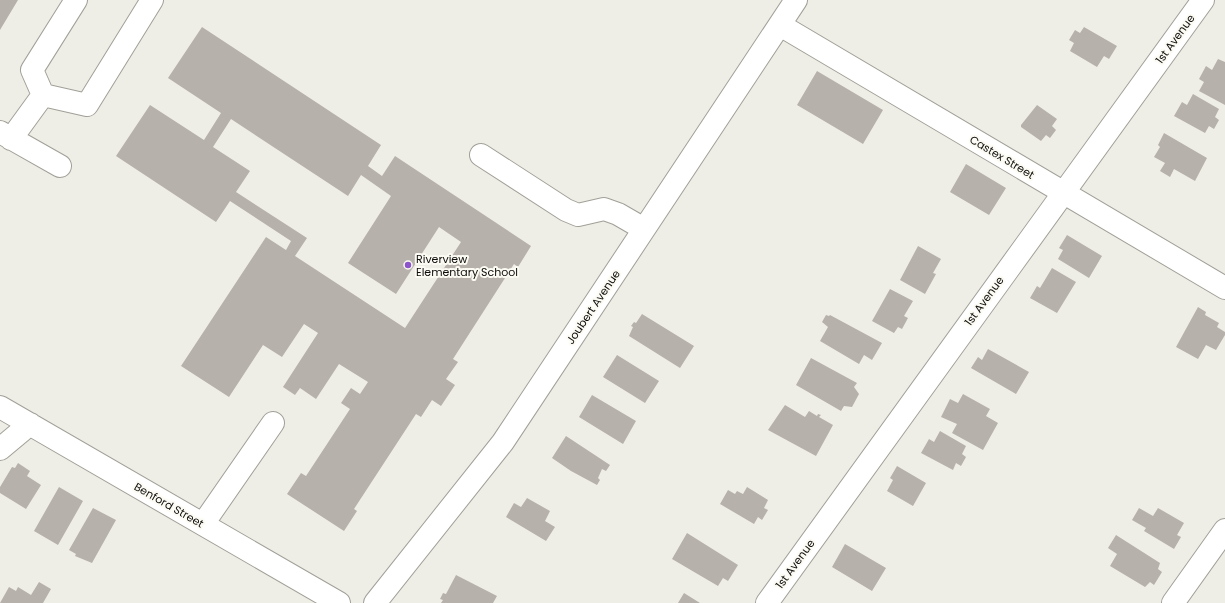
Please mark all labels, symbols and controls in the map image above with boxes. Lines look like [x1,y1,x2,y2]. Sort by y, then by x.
street label: 1st Avenue [1152,11,1198,67]
street label: Castex Street [967,131,1037,183]
place label: Riverview Elementary School [416,251,518,280]
marker: Riverview Elementary School [403,260,413,270]
street label: Joubert Avenue [562,267,624,347]
street label: 1st Avenue [961,273,1007,329]
street label: Benford Street [131,479,207,531]
street label: 1st Avenue [772,536,818,592]

